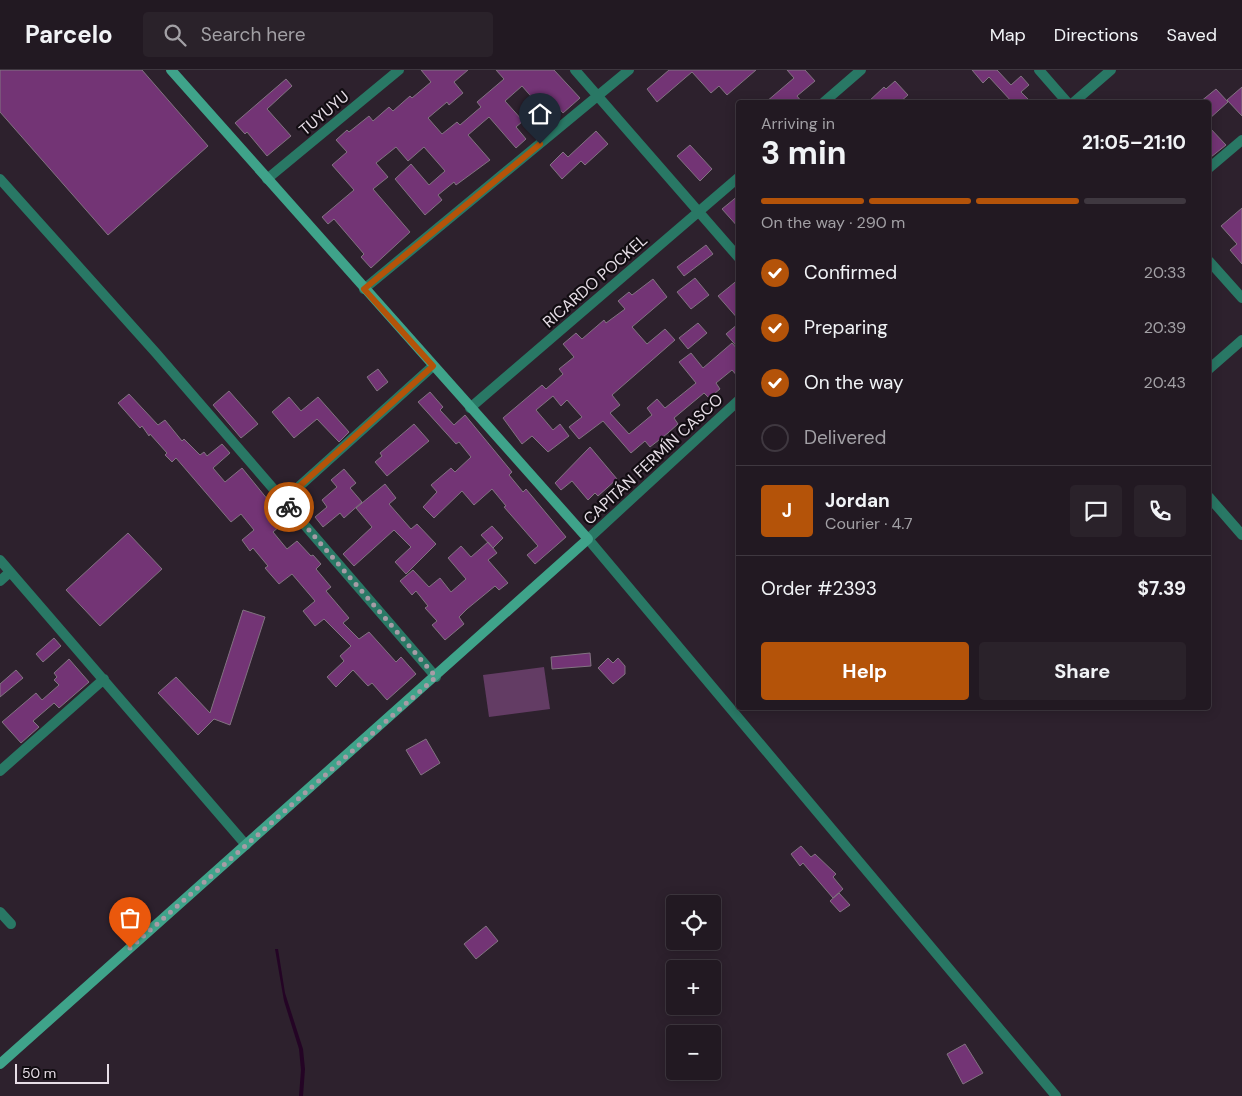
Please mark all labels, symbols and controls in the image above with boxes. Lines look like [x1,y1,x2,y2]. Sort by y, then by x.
search box [143,12,493,57]
text: Parcelo [25,19,113,50]
icon: search [161,21,189,49]
text: Search here [201,22,306,47]
text: Map [990,23,1026,47]
text: Directions [1054,23,1139,47]
text: Saved [1167,23,1217,47]
street label: TUYUYU [295,86,353,140]
pin [519,93,561,144]
icon: home [526,100,554,128]
text: Arriving in [761,113,835,134]
text: 21:05–21:10 [1082,130,1186,155]
text: 3 min [761,132,846,174]
text: On the way · 290 m [761,212,905,233]
street label: RICARDO POCKEL [538,230,652,332]
icon: check [761,259,789,287]
text: Confirmed [804,260,897,285]
text: 20:33 [1144,262,1186,283]
icon: check [761,314,789,342]
text: Preparing [804,315,888,340]
text: 20:39 [1144,317,1186,338]
icon: check [761,369,789,397]
text: On the way [804,370,904,395]
text: 20:43 [1144,372,1186,393]
street label: CAPITÁN FERMÍN CASCO [579,389,727,529]
text: Delivered [804,425,886,450]
courier [264,482,314,532]
button: chat [1070,485,1122,537]
button: phone [1134,485,1186,537]
text: Jordan [825,488,890,513]
icon: bike [275,493,303,521]
text: J [782,498,792,523]
text: Courier · 4.7 [825,513,913,534]
text: Order #2393 [761,576,877,601]
text: $7.39 [1138,576,1186,601]
button: Help [761,642,969,700]
button: Share [979,642,1186,700]
map controls [666,895,721,1080]
button: locate [666,895,721,950]
pin [109,897,151,948]
icon: bag [116,904,144,932]
button: + [666,960,721,1015]
button: − [666,1025,721,1080]
scale bar [15,1061,109,1084]
text: 50 m [22,1064,56,1082]

